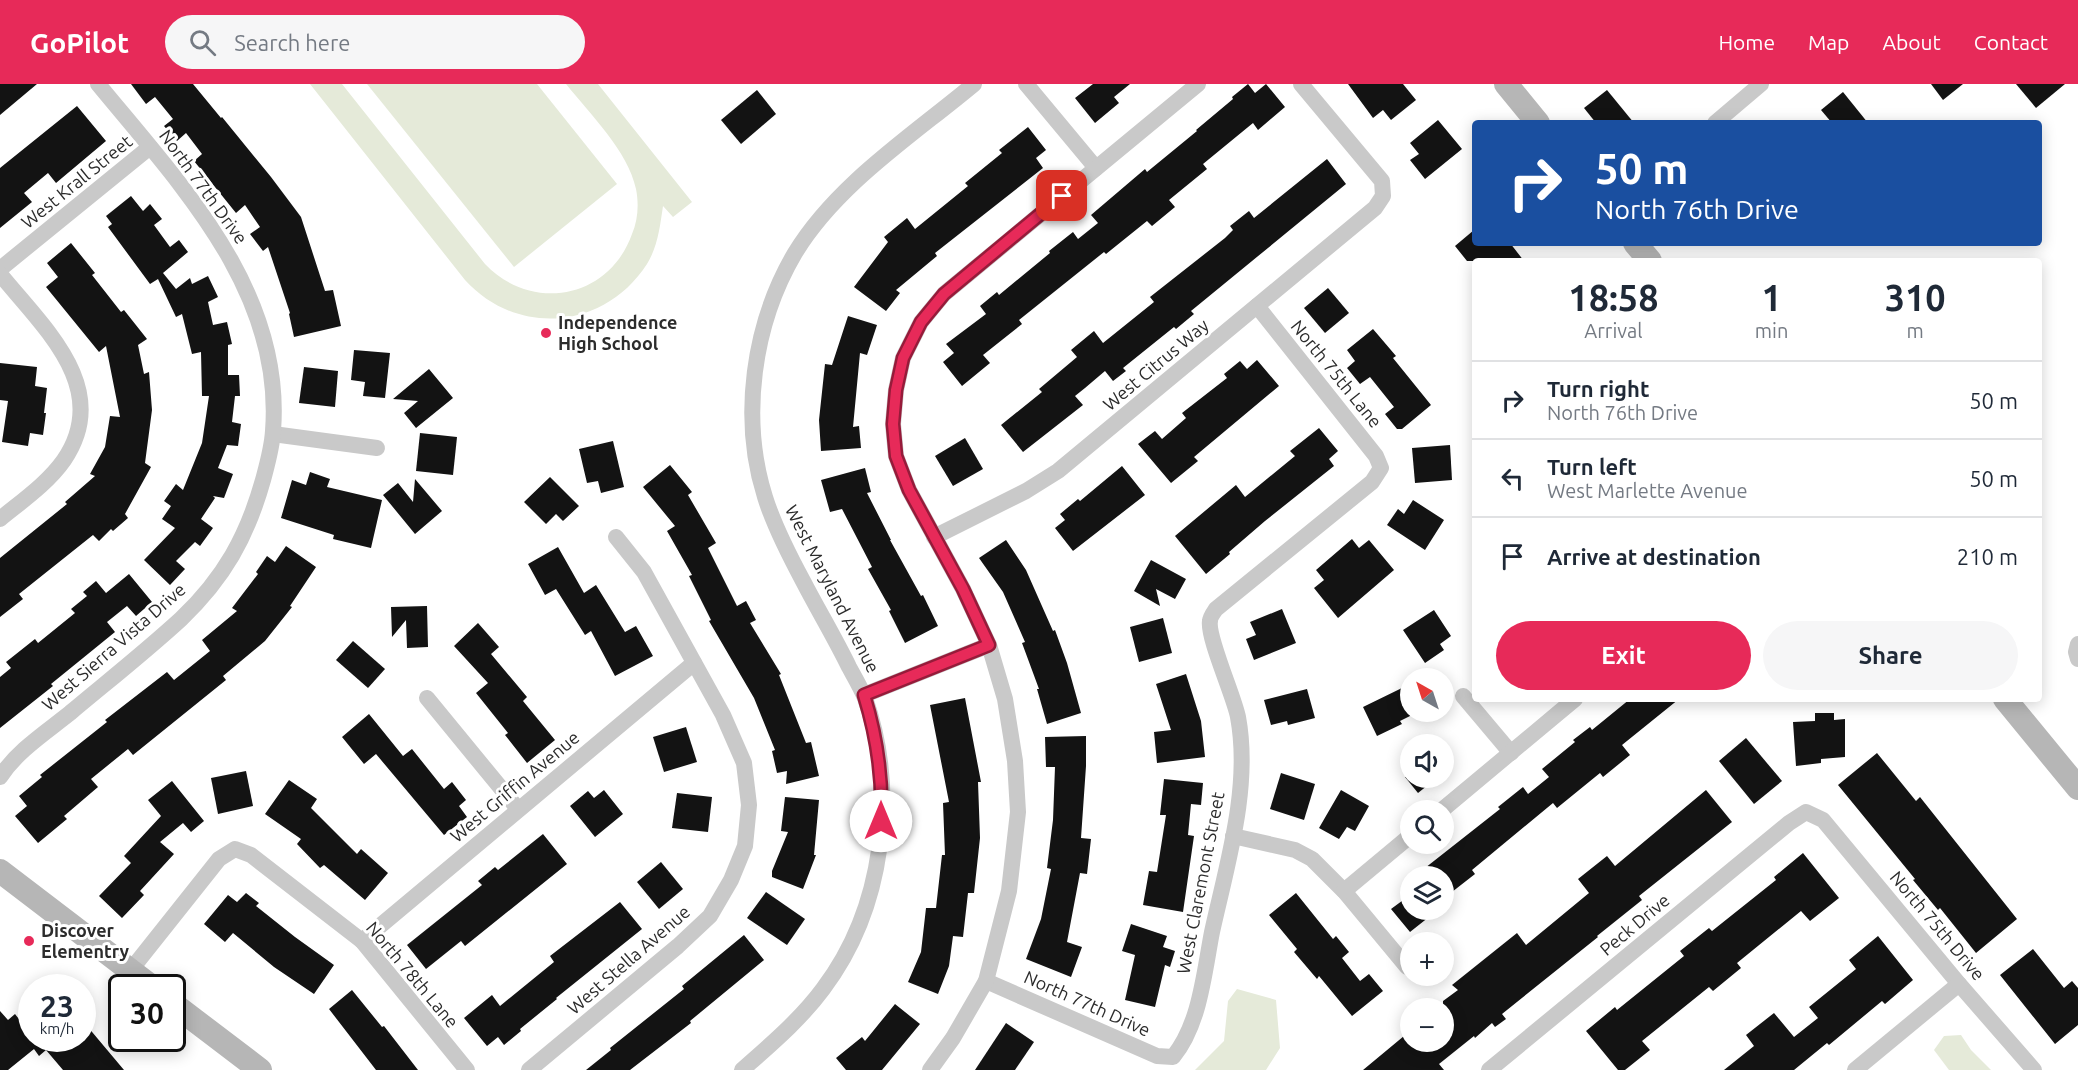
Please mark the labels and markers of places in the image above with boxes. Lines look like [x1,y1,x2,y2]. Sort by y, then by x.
pin [1036,170,1087,221]
place label: Independence High School [558,312,677,353]
marker: Independence High School [539,326,553,340]
place label: Discover Elementry [41,920,130,961]
marker: Discover Elementry [22,934,36,948]

